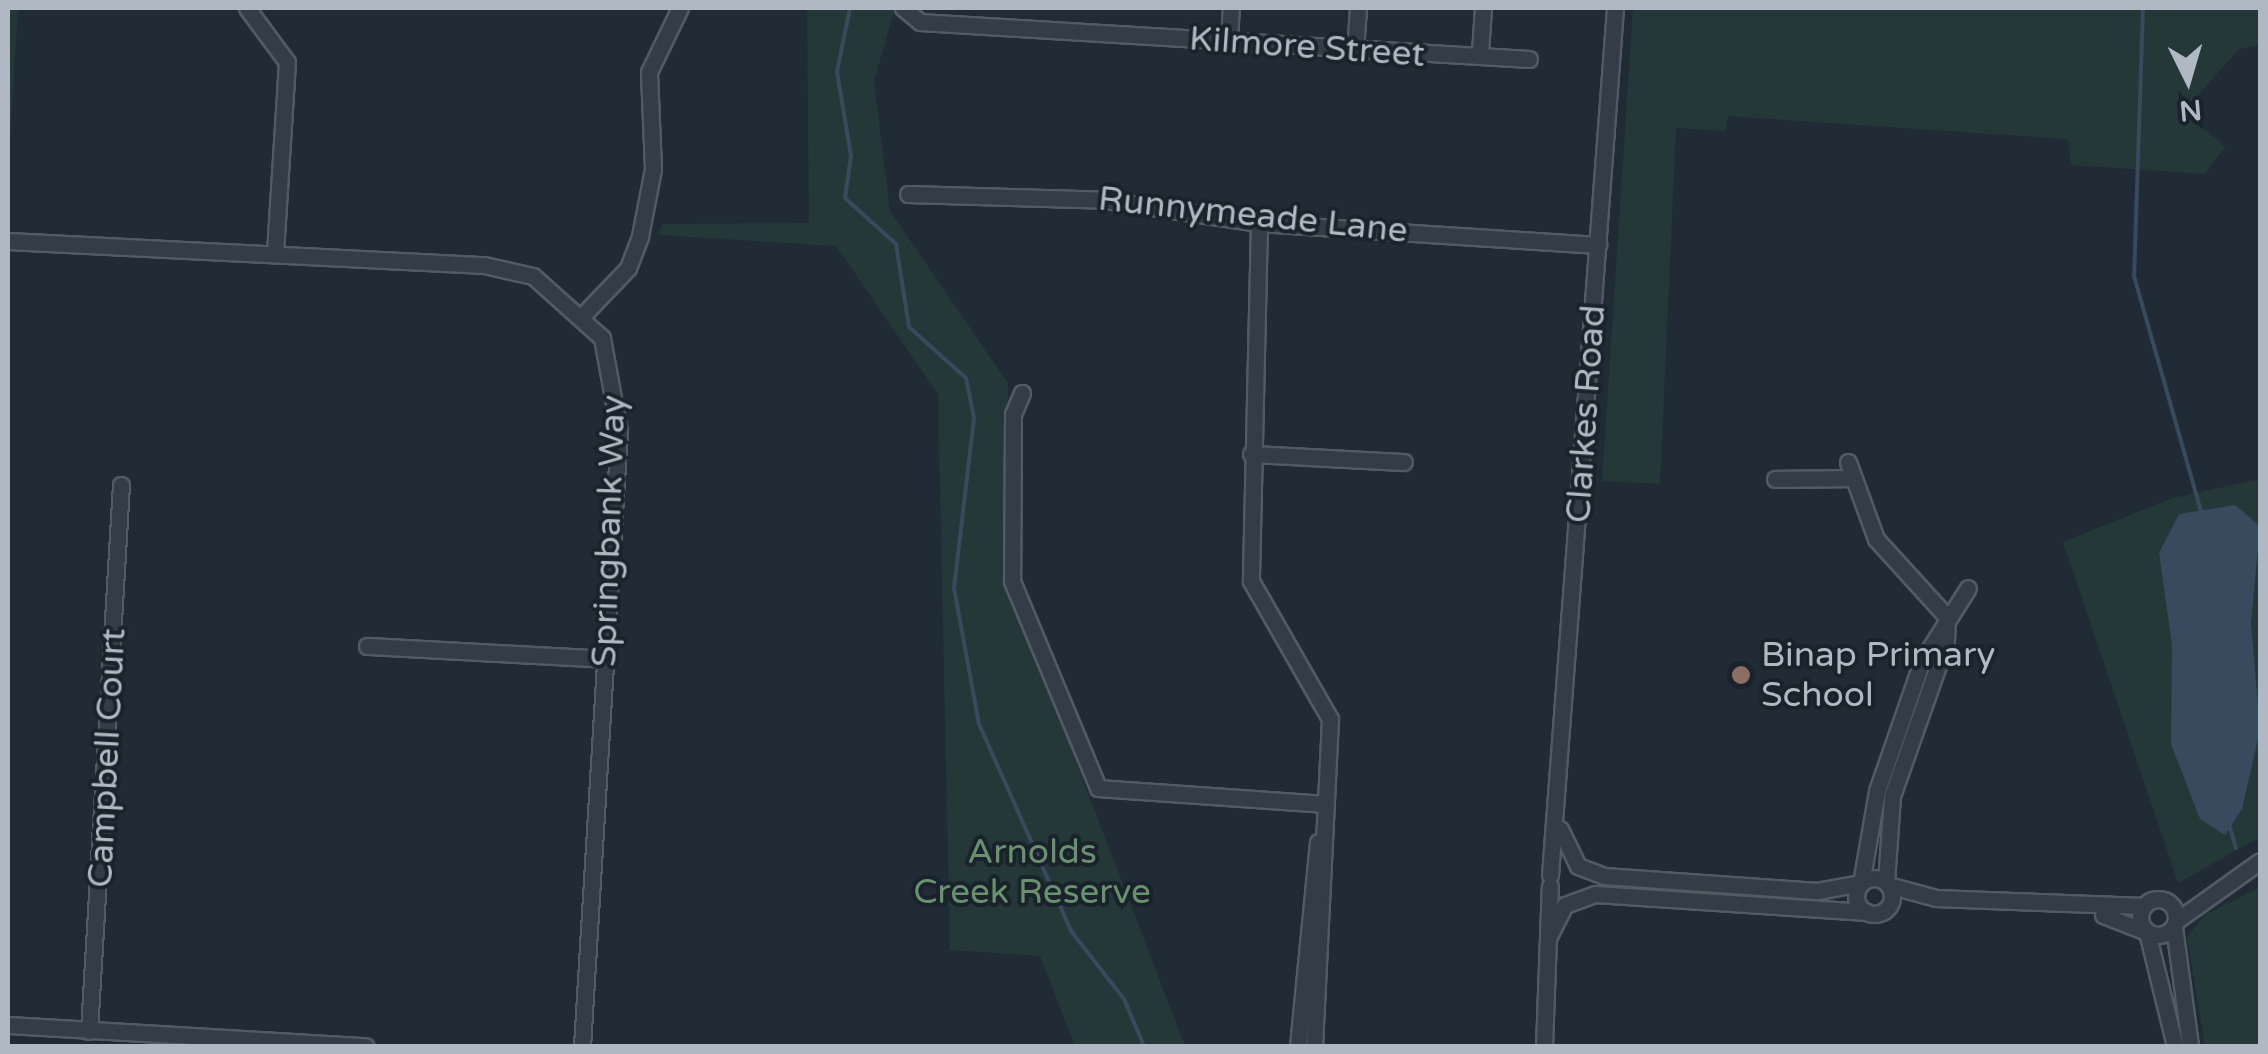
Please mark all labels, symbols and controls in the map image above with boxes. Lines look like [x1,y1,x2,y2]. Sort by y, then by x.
street label: Kilmore Street [1188,18,1426,76]
north arrow [2138,30,2238,130]
text: N [2178,92,2203,128]
street label: Runnymeade Lane [1096,178,1410,252]
street label: Clarkes Road [1557,304,1615,524]
street label: Springbank Way [583,394,635,668]
street label: Campbell Court [79,627,135,889]
place label: Binap Primary School [1761,634,1995,716]
marker: Binap Primary School [1730,664,1752,686]
park label: Arnolds Creek Reserve [913,831,1151,913]

